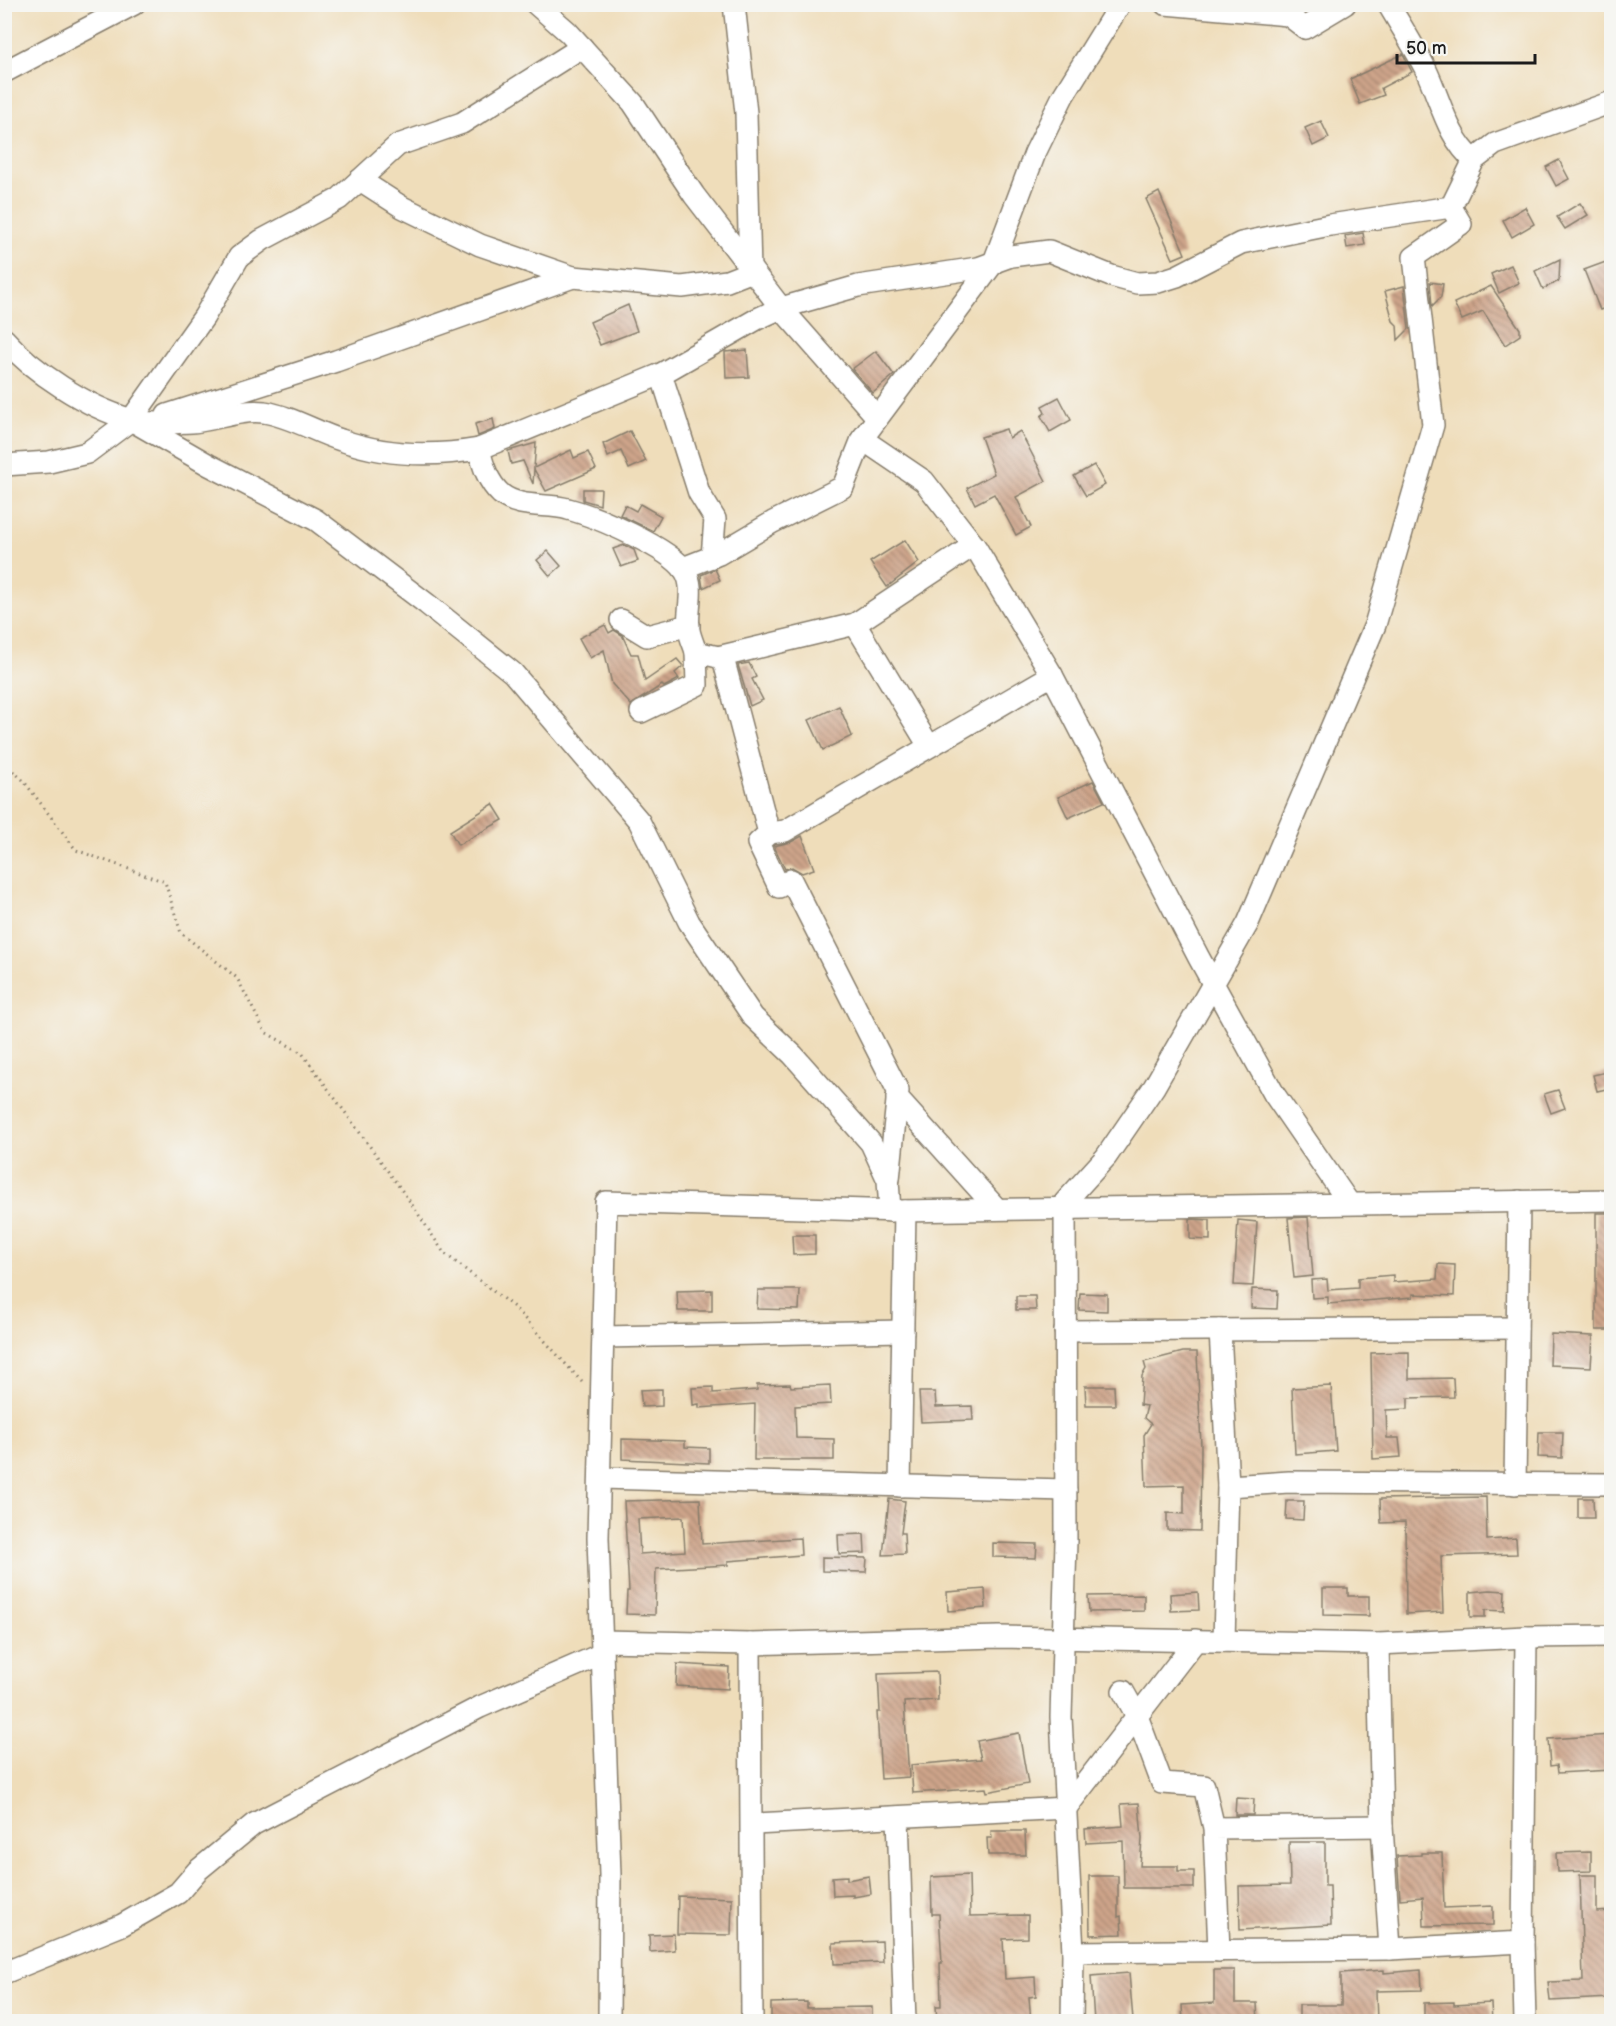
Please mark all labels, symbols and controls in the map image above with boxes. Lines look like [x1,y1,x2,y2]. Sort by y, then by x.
scale bar [1397,27,1535,65]
text: 50 m [1406,38,1447,59]

